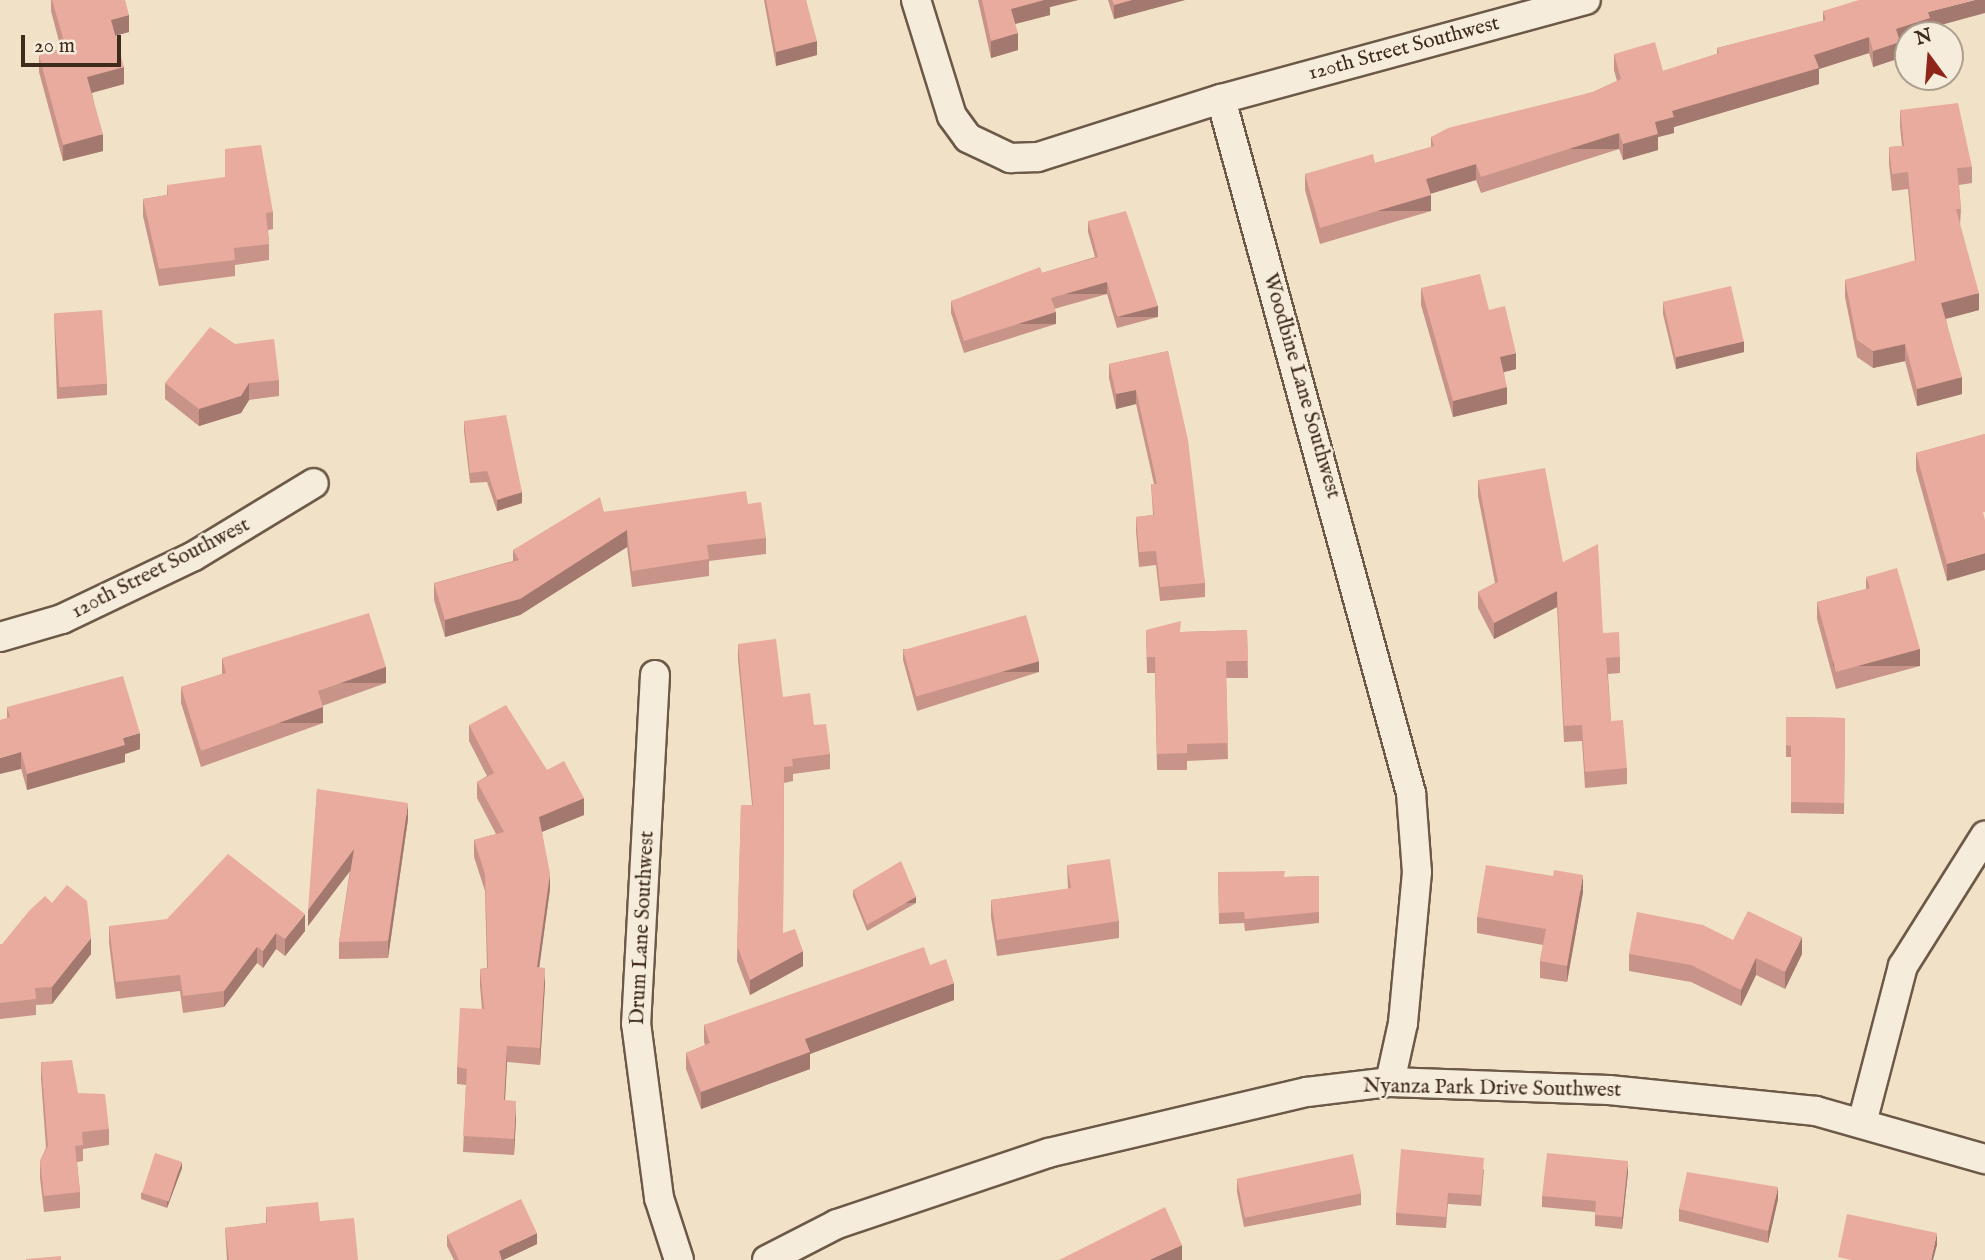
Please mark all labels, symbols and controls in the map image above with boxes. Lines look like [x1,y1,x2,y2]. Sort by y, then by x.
street label: 120th Street Southwest [1306,11,1502,87]
scale bar [24,21,124,65]
north arrow [1894,21,1964,91]
text: N [1913,24,1935,52]
text: 20 m [34,33,75,60]
street label: Woodbine Lane Southwest [1257,270,1345,502]
street label: 120th Street Southwest [68,513,254,625]
street label: Drum Lane Southwest [625,830,661,1026]
street label: Nyanza Park Drive Southwest [1363,1074,1621,1104]

